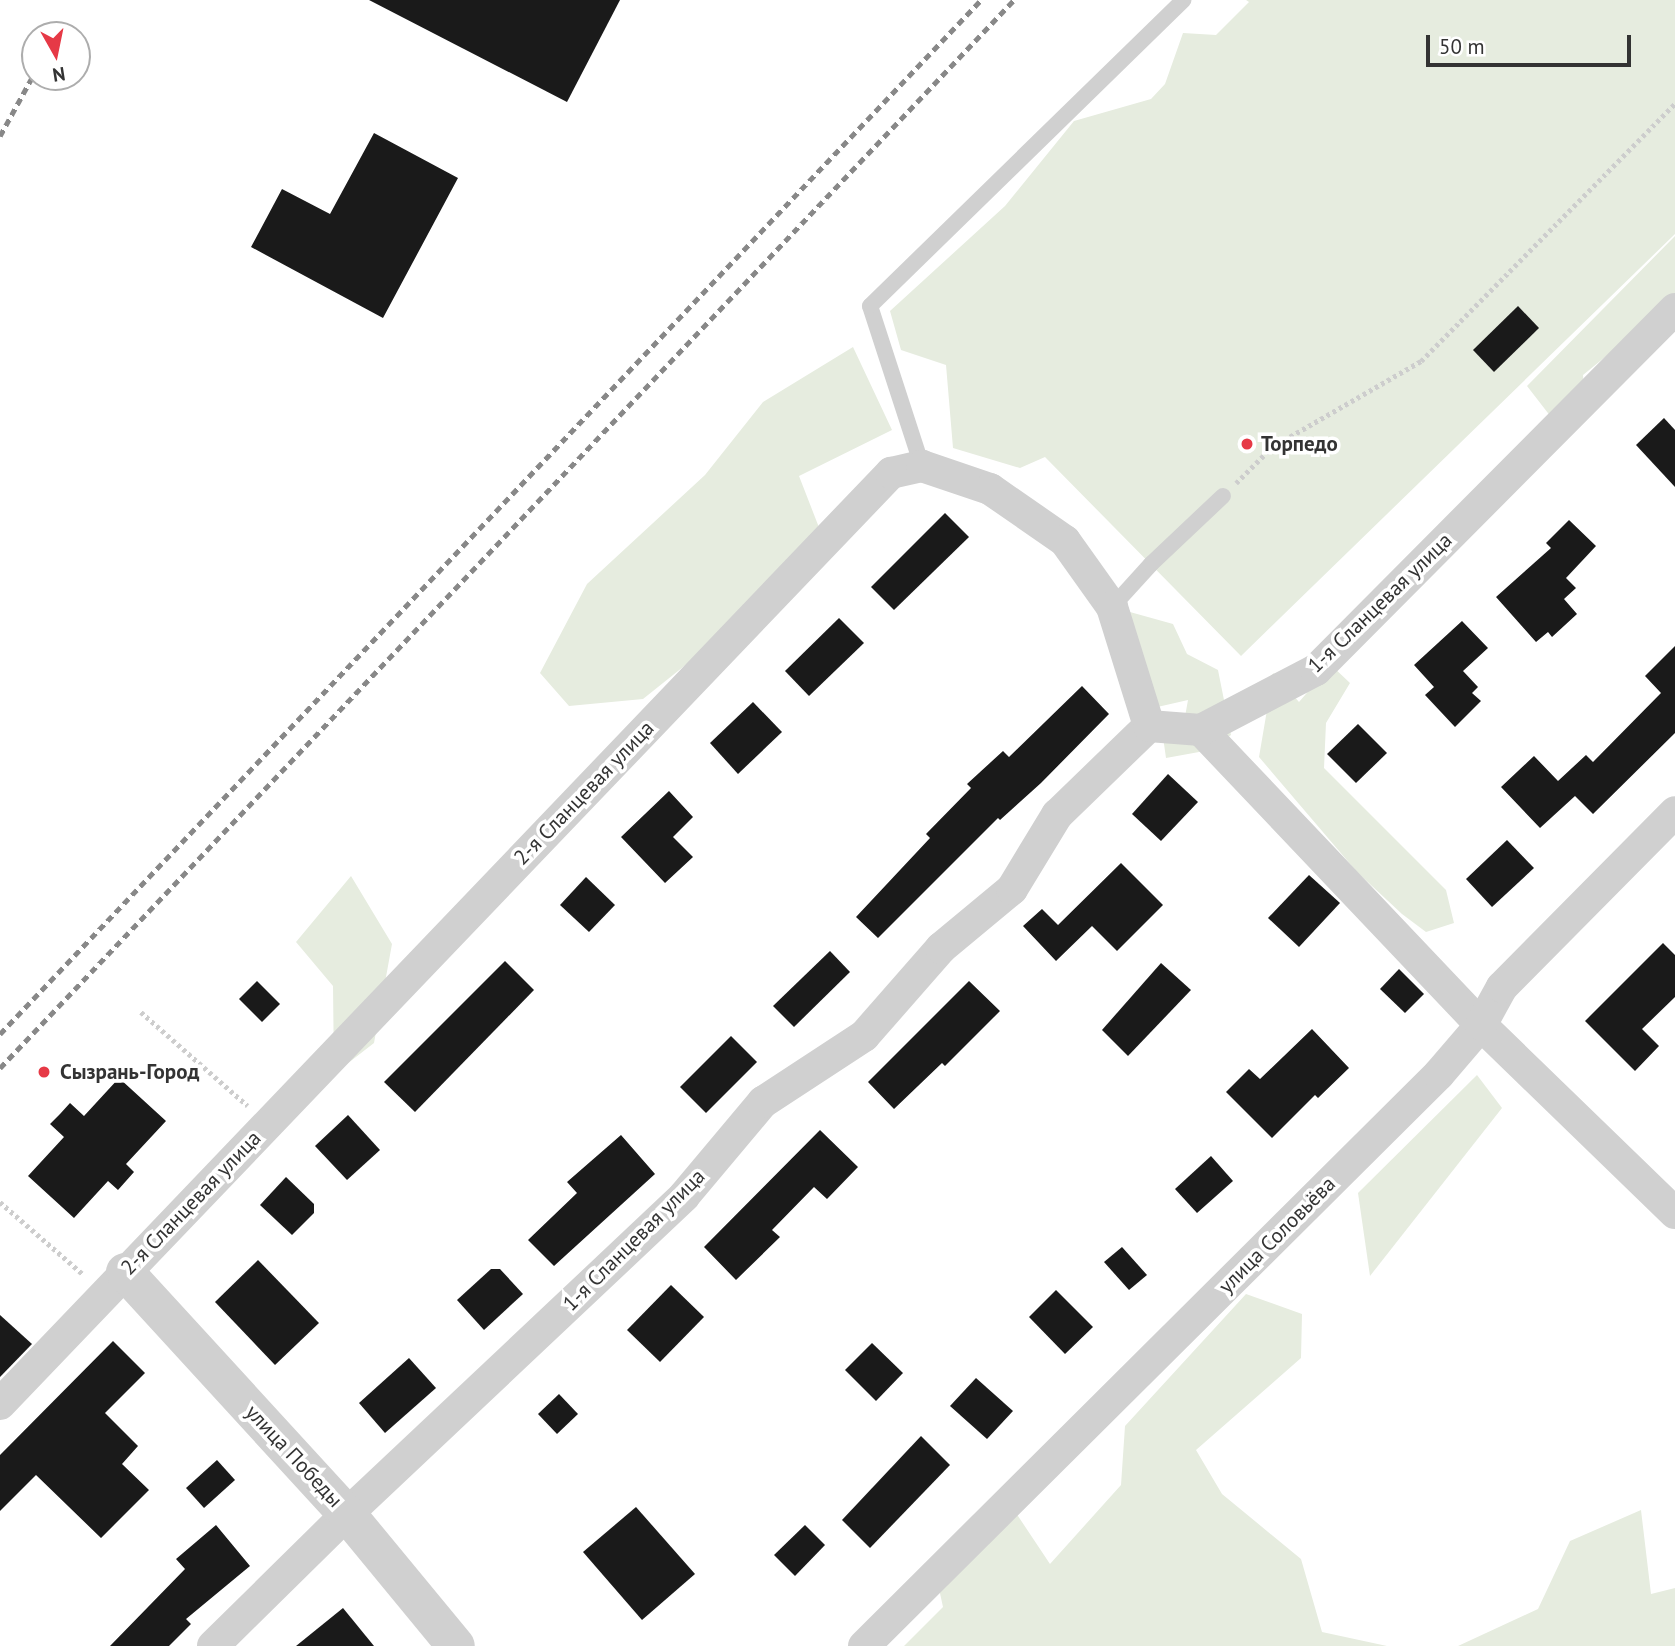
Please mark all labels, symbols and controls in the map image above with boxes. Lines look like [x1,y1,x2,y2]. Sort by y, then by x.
north arrow [21,21,91,91]
scale bar [1430,21,1635,65]
text: 50 m [1439,33,1485,60]
text: N [51,62,67,88]
place label: Торпедо [1261,431,1338,457]
marker: Торпедо [1239,436,1255,452]
street label: 1-я Сланцевая улица [1303,528,1457,678]
street label: 2-я Сланцевая улица [509,716,659,870]
place label: Сызрань-Город [60,1059,199,1085]
marker: Сызрань-Город [34,1062,54,1082]
street label: 2-я Сланцевая улица [116,1126,266,1280]
street label: 1-я Сланцевая улица [558,1164,710,1316]
street label: улица Соловьёва [1213,1171,1341,1299]
street label: улица Победы [240,1400,348,1512]

